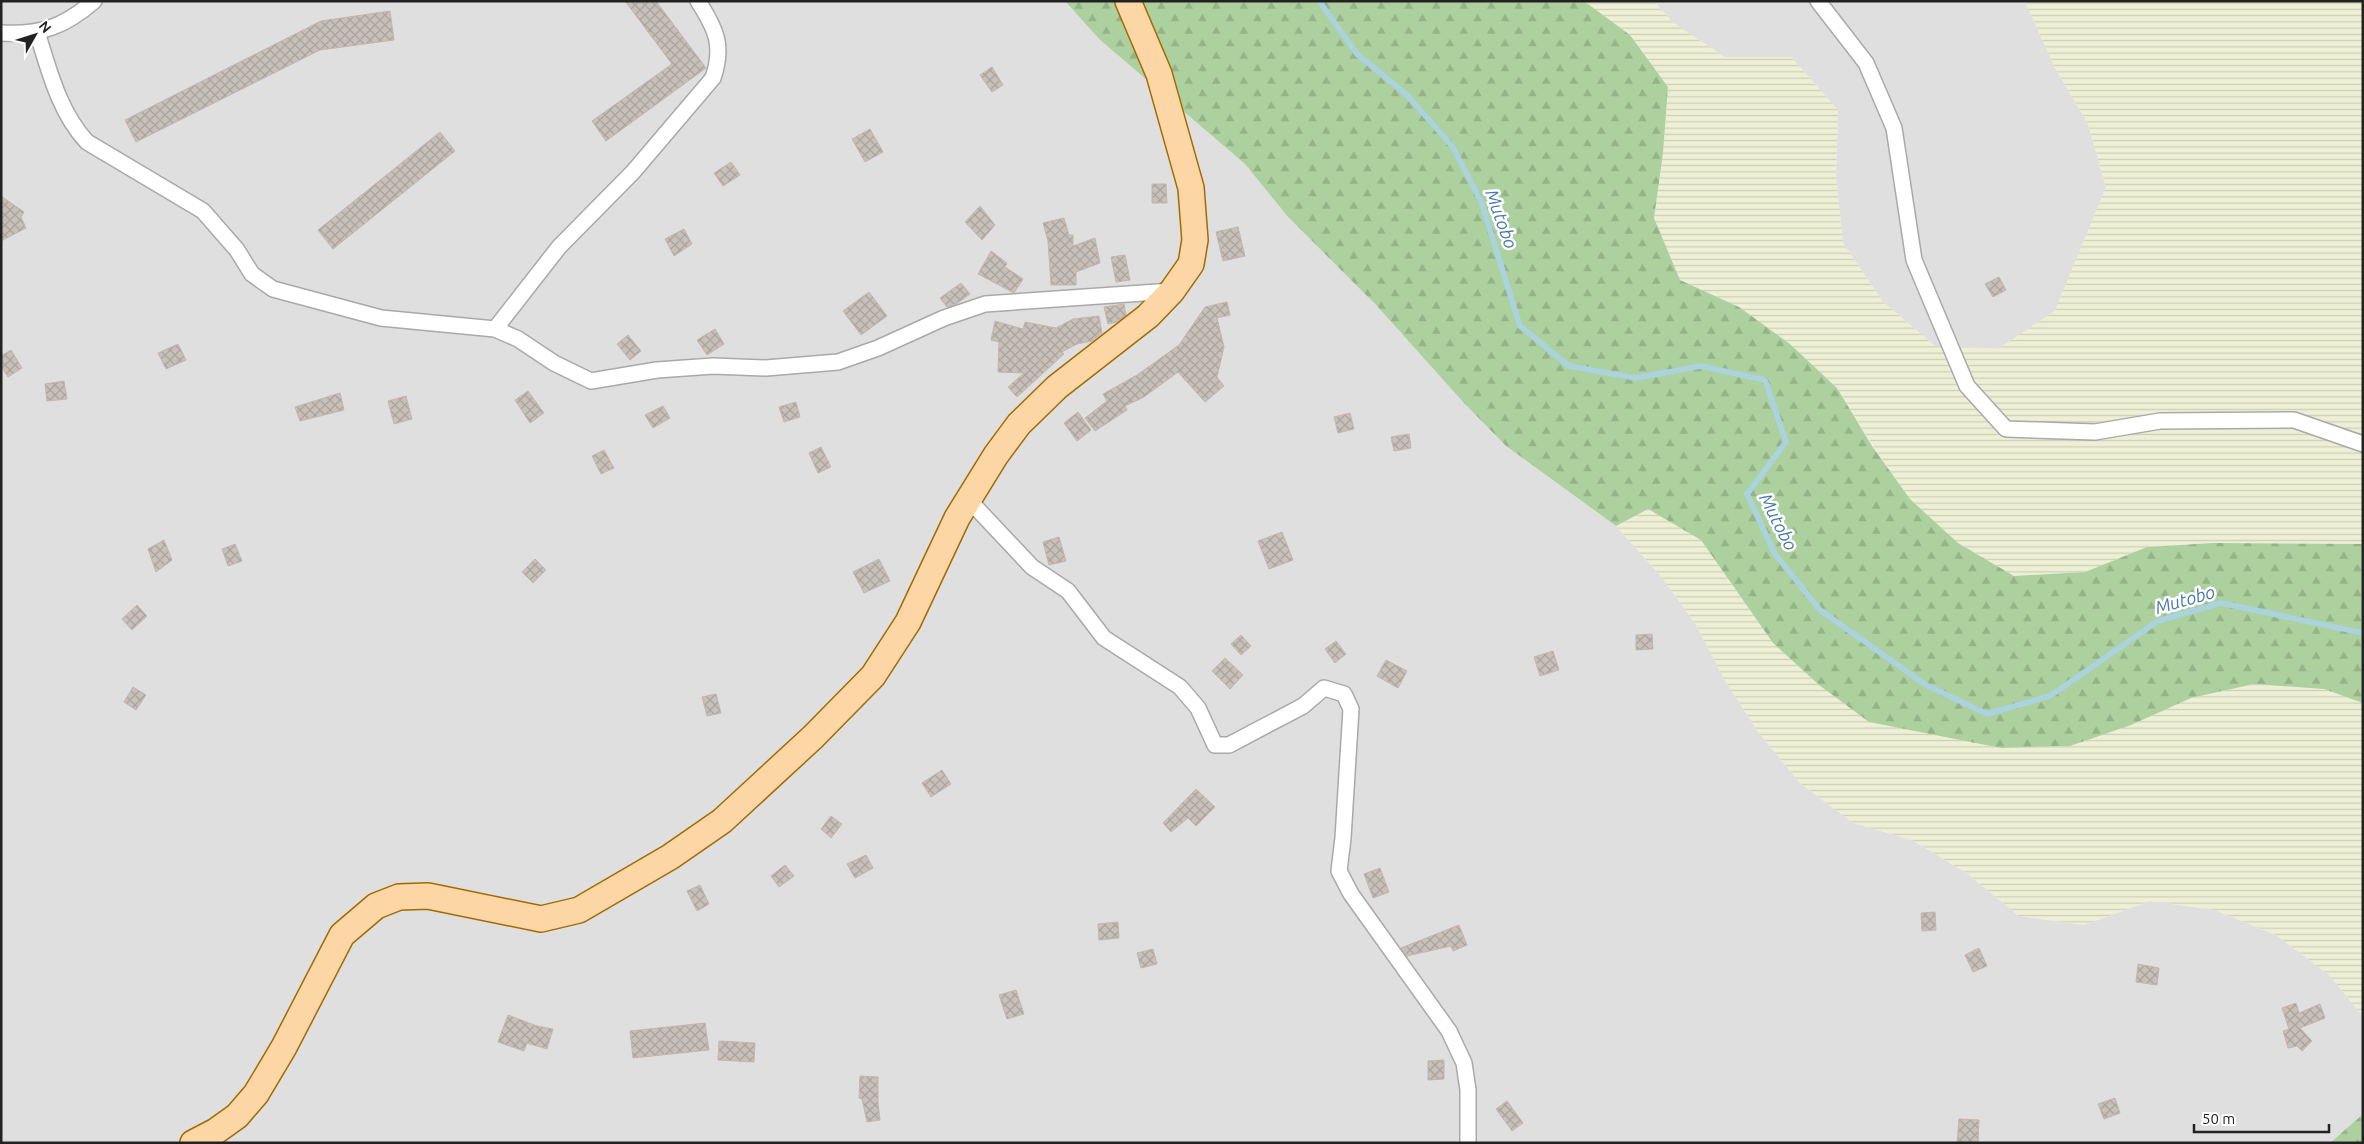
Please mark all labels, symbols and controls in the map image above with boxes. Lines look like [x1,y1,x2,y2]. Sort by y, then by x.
north arrow [10,10,60,60]
text: N [36,18,55,36]
water label: Mutobo [1482,186,1522,251]
water label: Mutobo [1756,490,1802,554]
water label: Mutobo [2153,581,2217,617]
scale bar [2194,1102,2329,1134]
text: 50 m [2202,1110,2235,1127]

